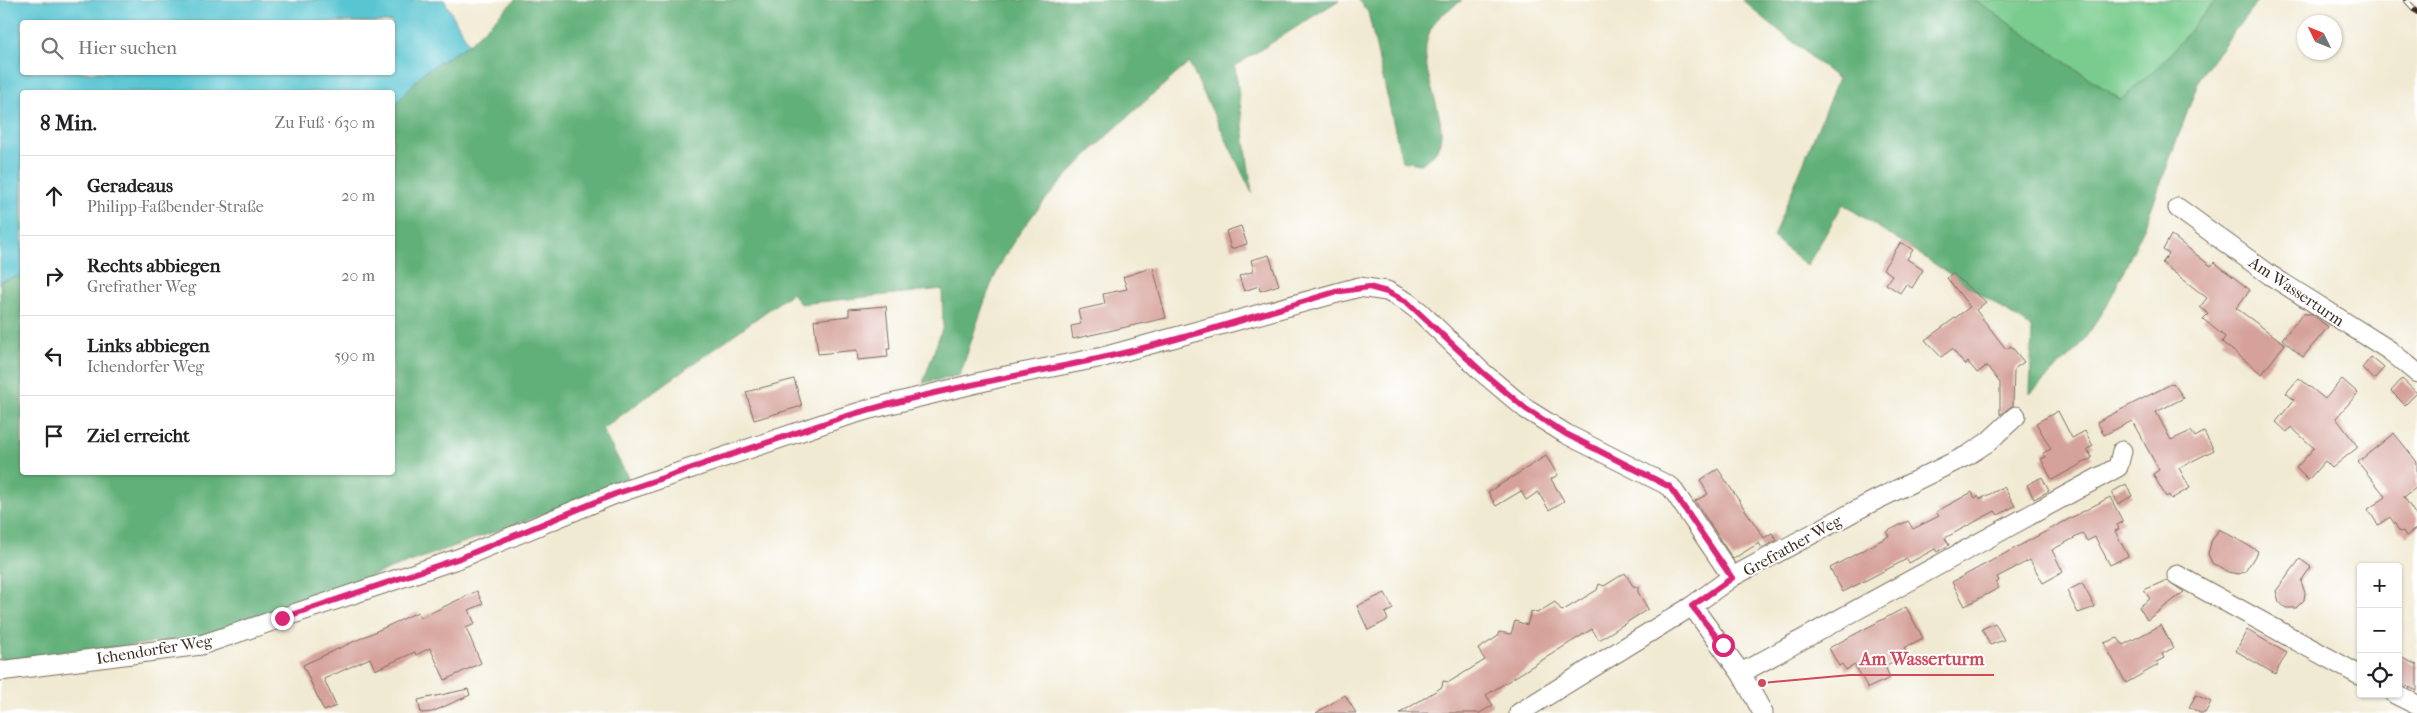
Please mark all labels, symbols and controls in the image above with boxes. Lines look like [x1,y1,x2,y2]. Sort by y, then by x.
north arrow [2297,15,2342,60]
search box [20,20,395,75]
icon: search [38,34,66,62]
text: Hier suchen [78,37,177,59]
text: 8 Min. [40,111,97,135]
text: Zu Fuß · 630 m [274,113,375,132]
text: Geradeaus [87,175,173,197]
icon: ahead [40,182,68,210]
text: 20 m [341,186,375,205]
text: Philipp-Faßbender-Straße [87,197,264,216]
street label: Am Wasserturm [2245,252,2348,331]
text: Rechts abbiegen [87,255,221,277]
icon: right [40,262,68,290]
text: 20 m [341,266,375,285]
text: Grefrather Weg [87,277,196,296]
text: Links abbiegen [87,335,210,357]
icon: left [40,342,68,370]
text: 590 m [334,346,375,365]
text: Ichendorfer Weg [87,357,204,376]
icon: arrive [40,422,68,450]
text: Ziel erreicht [87,425,190,447]
street label: Grefrather Weg [1740,510,1845,580]
map controls [2357,563,2402,698]
button: + [2357,563,2402,608]
route end [271,607,294,630]
button: − [2357,608,2402,653]
street label: Ichendorfer Weg [95,631,214,668]
route start [1712,634,1735,657]
callout: Am Wasserturm [1850,642,1994,675]
text: Am Wasserturm [1859,649,1985,670]
button: locate [2357,653,2402,698]

